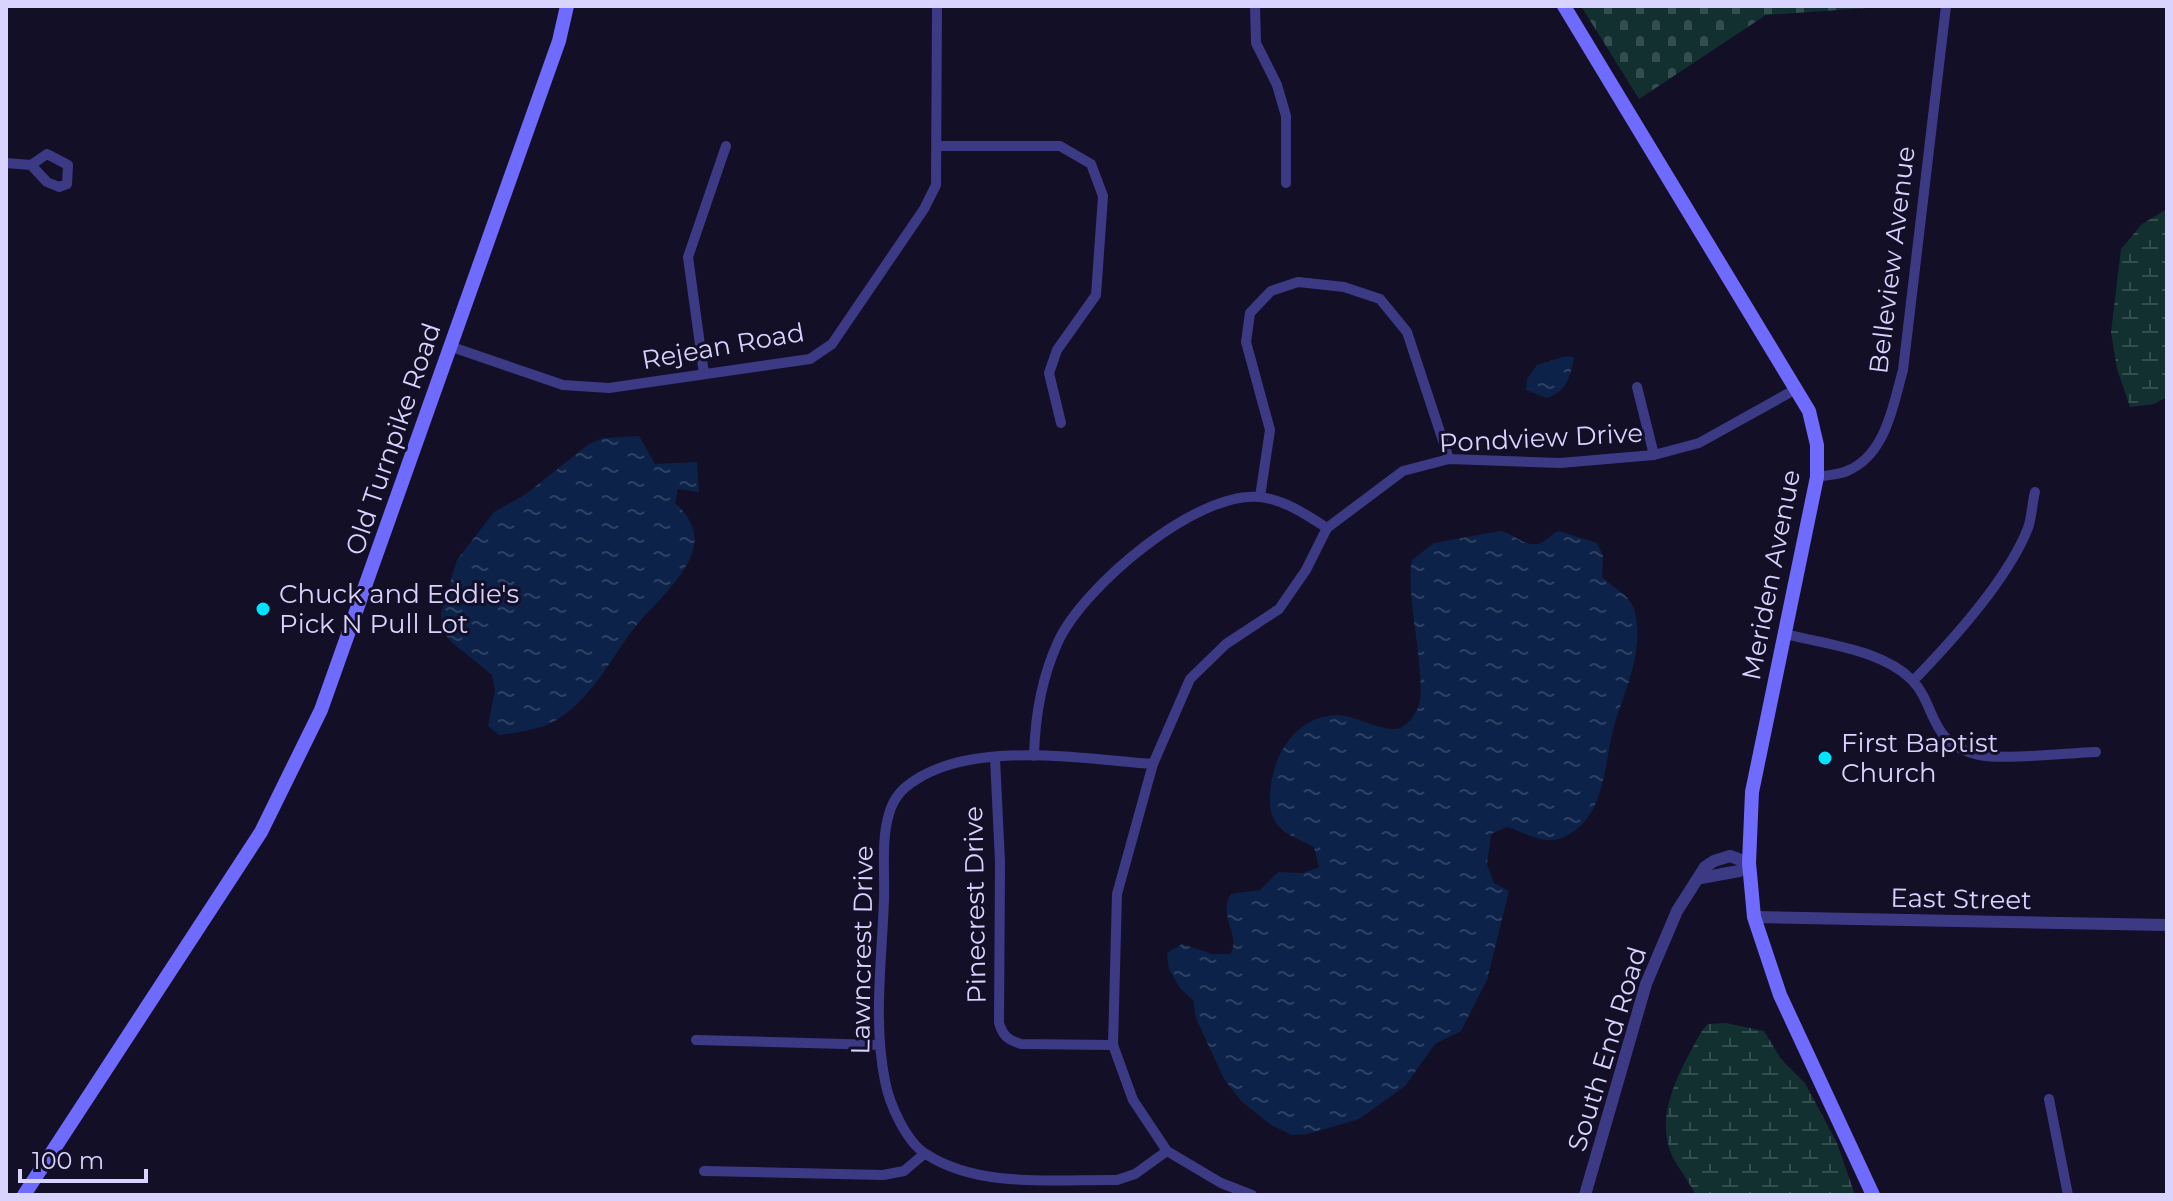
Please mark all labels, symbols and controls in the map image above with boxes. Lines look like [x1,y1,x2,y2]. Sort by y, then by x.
street label: Belleview Avenue [1862,144,1922,376]
street label: Rejean Road [639,316,807,376]
street label: Old Turnpike Road [338,319,448,559]
street label: Pondview Drive [1438,417,1644,459]
street label: Meriden Avenue [1735,467,1807,683]
place label: Chuck and Eddie's Pick N Pull Lot [279,578,519,640]
marker: Chuck and Eddie's Pick N Pull Lot [254,600,272,618]
place label: First Baptist Church [1841,727,1998,789]
marker: First Baptist Church [1816,749,1834,767]
street label: Pinecrest Drive [957,806,993,1004]
street label: Lawncrest Drive [844,845,880,1055]
street label: East Street [1890,882,2032,916]
street label: South End Road [1561,943,1653,1155]
scale bar [20,1133,146,1183]
text: 100 m [32,1146,104,1175]

